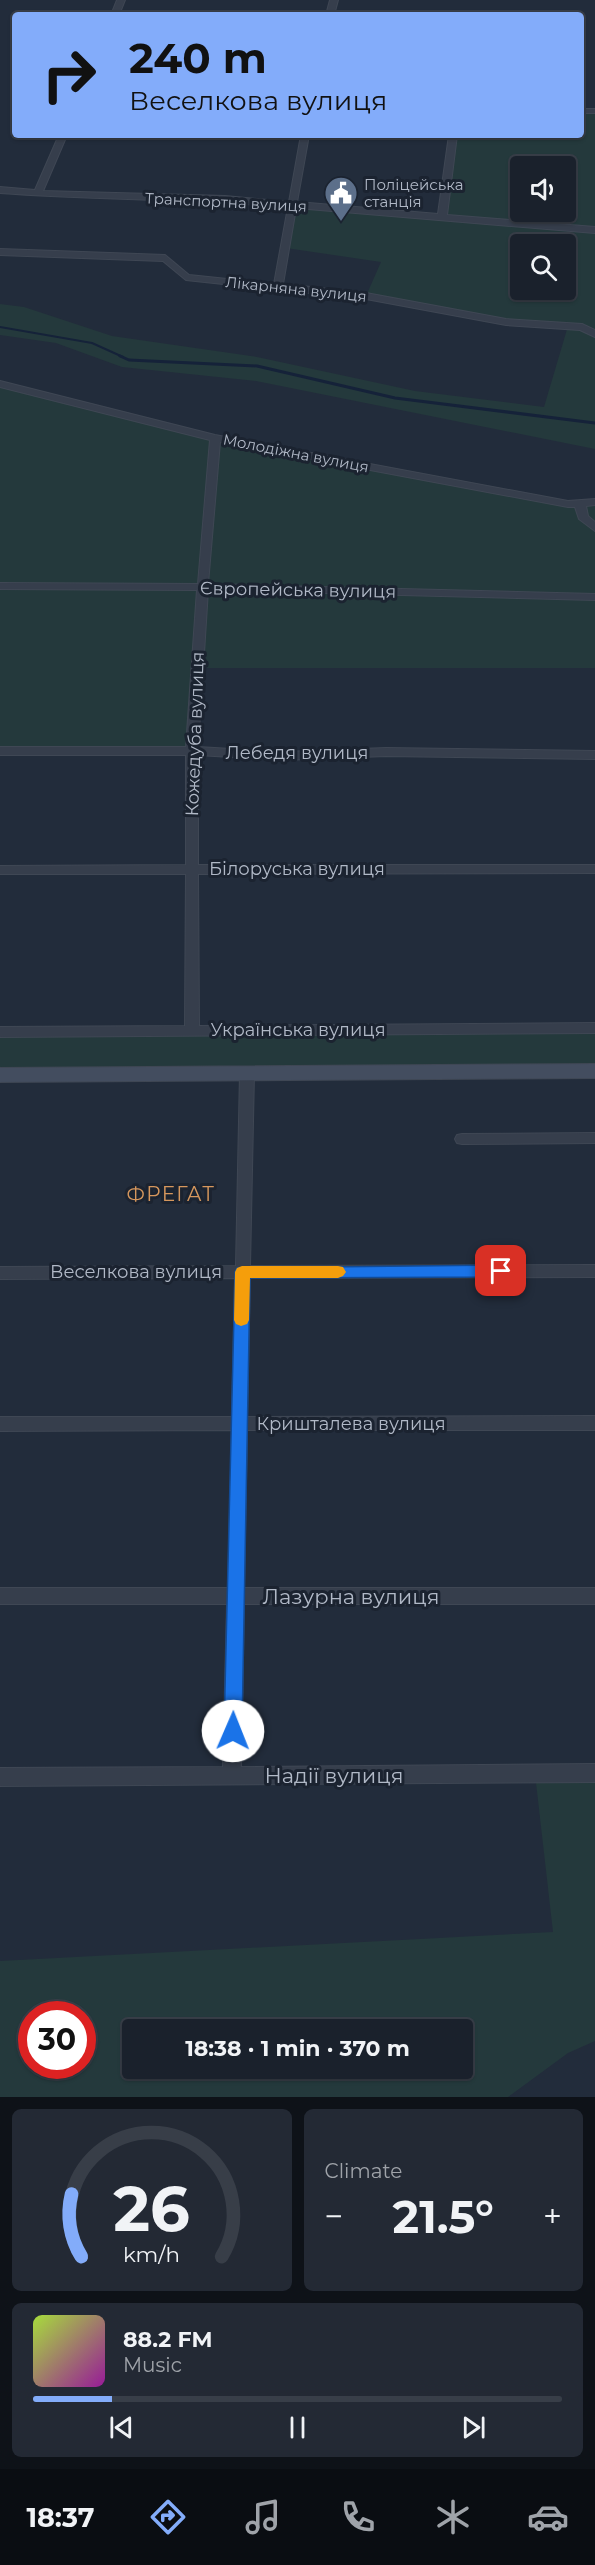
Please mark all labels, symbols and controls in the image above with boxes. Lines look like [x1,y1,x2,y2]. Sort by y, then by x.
text: 240 m [129,32,267,84]
icon: right [30,36,108,114]
text: Веселкова вулиця [129,84,387,117]
map controls [510,156,576,300]
button: sound [510,156,576,222]
public building icon: Поліцейська станція [323,175,359,222]
place label: Поліцейська станція [364,175,464,211]
street label: Транспортна вулиця [145,188,307,216]
button: search [510,234,576,300]
street label: Лікарняна вулиця [225,272,367,306]
street label: Молодіжна вулиця [221,430,371,476]
street label: Європейська вулиця [200,577,396,603]
street label: Кожедуба вулиця [181,651,209,817]
street label: Лебедя вулиця [226,742,368,764]
street label: Білоруська вулиця [209,858,385,880]
street label: Українська вулиця [210,1019,386,1041]
district label: ФРЕГАТ [126,1182,216,1206]
pin [475,1245,526,1296]
icon: arrive [484,1254,517,1287]
street label: Веселкова вулиця [50,1261,222,1283]
street label: Кришталева вулиця [256,1413,446,1435]
street label: Лазурна вулиця [263,1584,439,1609]
position arrow [201,1699,265,1763]
street label: Надії вулиця [265,1763,403,1788]
speed limit sign: 30 [18,2001,96,2079]
text: 18:38 · 1 min · 370 m [185,2035,410,2062]
text: Climate [325,2159,402,2183]
text: 26 [113,2171,190,2247]
text: 21.5° [393,2189,494,2244]
text: − [325,2196,343,2236]
text: + [543,2196,562,2236]
text: km/h [123,2241,180,2267]
text: 88.2 FM [123,2326,213,2353]
text: Music [123,2353,182,2377]
icon: previous [105,2411,138,2444]
icon: pause [281,2411,314,2444]
icon: next [457,2411,490,2444]
icon: directions [147,2496,189,2538]
icon: music [242,2496,284,2538]
icon: phone [337,2496,379,2538]
icon: climate [432,2496,474,2538]
icon: car [527,2496,569,2538]
text: 18:37 [26,2501,94,2534]

